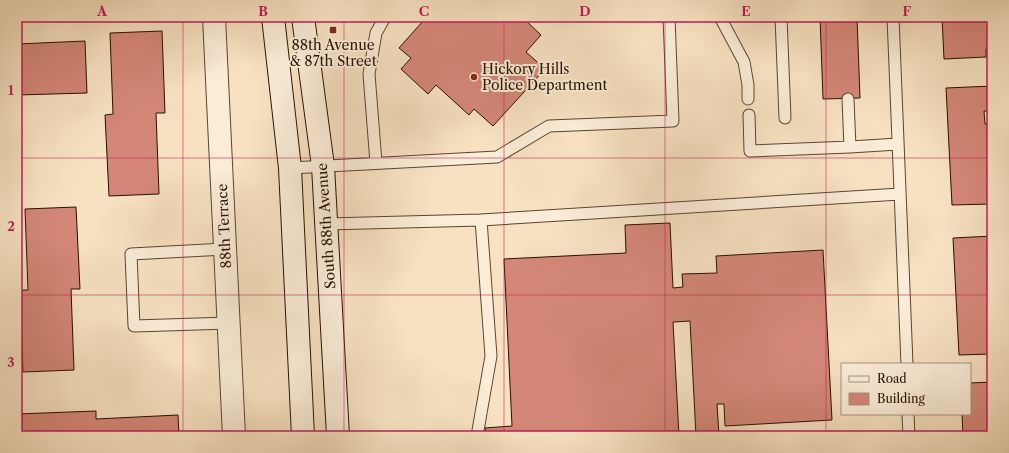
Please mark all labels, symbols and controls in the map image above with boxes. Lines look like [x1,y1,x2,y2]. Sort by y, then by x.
text: A [96,3,108,19]
text: B [258,3,268,19]
text: C [419,3,429,19]
text: D [579,3,591,19]
text: E [741,3,751,19]
text: F [903,3,912,19]
marker: 88th Avenue & 87th Street [328,25,338,35]
place label: 88th Avenue & 87th Street [289,36,377,70]
place label: Hickory Hills Police Department [482,60,608,94]
marker: Hickory Hills Police Department [469,72,479,82]
text: 1 [8,82,14,98]
street label: South 88th Avenue [313,162,339,290]
street label: 88th Terrace [213,183,235,269]
text: 2 [7,218,15,234]
text: 3 [7,354,15,370]
legend [841,363,971,415]
text: Road [877,371,907,386]
text: Building [877,391,925,406]

